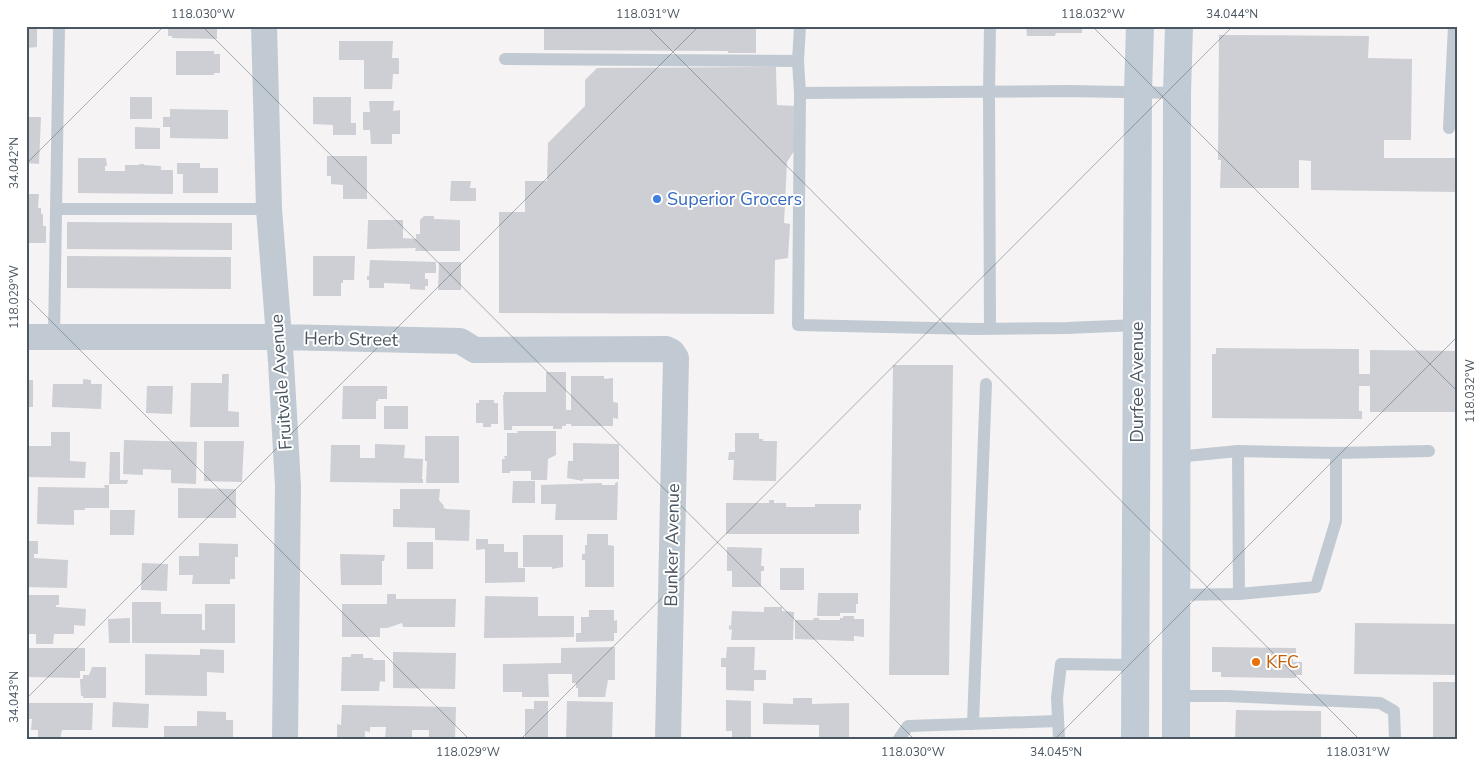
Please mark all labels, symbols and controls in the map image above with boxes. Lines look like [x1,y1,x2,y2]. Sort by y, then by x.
text: 118.030°W [171,6,235,22]
text: 118.031°W [616,6,680,22]
text: 118.032°W [1061,6,1125,22]
text: 34.044°N [1206,6,1258,22]
text: 34.042°N [6,137,22,189]
place label: Superior Grocers [667,187,802,211]
marker: Superior Grocers [651,193,663,205]
text: 118.029°W [6,265,22,329]
street label: Fruitvale Avenue [264,313,298,451]
street label: Durfee Avenue [1125,321,1149,443]
street label: Herb Street [304,326,399,352]
text: 118.032°W [1462,359,1478,423]
street label: Bunker Avenue [659,483,685,607]
place label: KFC [1266,650,1299,674]
marker: KFC [1250,656,1262,668]
text: 34.043°N [6,671,22,723]
text: 118.029°W [436,744,500,760]
text: 118.030°W [881,744,945,760]
text: 34.045°N [1030,744,1082,760]
text: 118.031°W [1326,744,1390,760]

